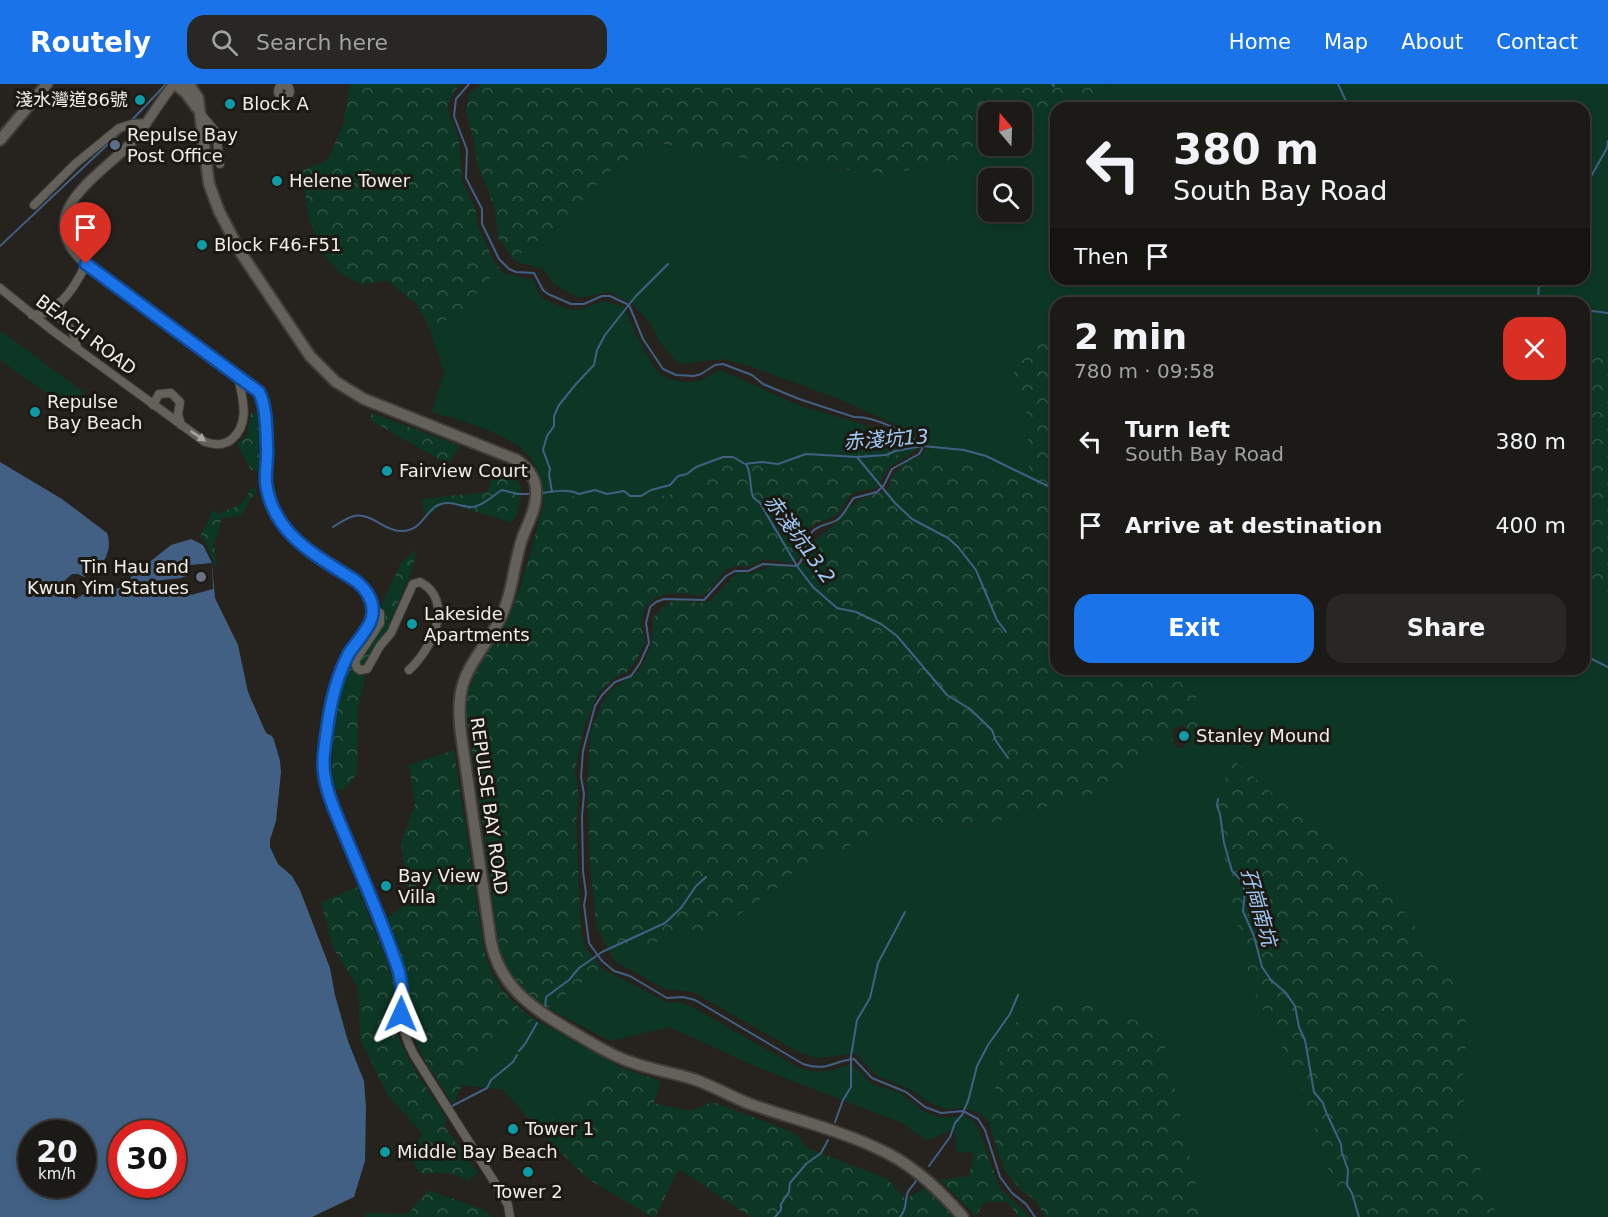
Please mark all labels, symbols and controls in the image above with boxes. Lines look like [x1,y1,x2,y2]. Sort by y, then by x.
search box [187,15,607,69]
text: Routely [30,26,151,59]
icon: search [208,26,241,59]
text: Search here [256,30,388,55]
text: Home [1229,30,1291,54]
text: Map [1324,30,1368,54]
text: About [1401,30,1463,54]
text: Contact [1496,30,1578,54]
place label: 淺水灣道86號 [15,89,128,110]
marker: 淺水灣道86號 [133,93,147,107]
place label: Block A [242,93,309,114]
marker: Block A [223,97,237,111]
north arrow [978,102,1032,156]
map controls [978,102,1032,222]
place label: Repulse Bay Post Office [127,124,238,166]
text: 380 m [1173,125,1319,174]
icon: left [1074,126,1152,204]
marker: Repulse Bay Post Office [108,138,122,152]
button: search [978,168,1032,222]
place label: Helene Tower [289,170,411,191]
marker: Helene Tower [270,174,284,188]
text: South Bay Road [1173,175,1387,206]
pin [60,202,111,264]
icon: arrive [69,211,102,244]
place label: Block F46-F51 [214,234,341,255]
marker: Block F46-F51 [195,238,209,252]
icon: arrive [1141,240,1174,273]
text: Then [1074,244,1129,269]
street label: BEACH ROAD [32,290,141,379]
text: 2 min [1074,316,1187,357]
button: close [1503,317,1566,380]
text: 780 m · 09:58 [1074,359,1215,383]
place label: Repulse Bay Beach [47,391,143,433]
marker: Repulse Bay Beach [28,405,42,419]
text: Turn left [1125,417,1230,442]
water label: 赤淺坑13 [843,424,929,454]
icon: left [1074,425,1107,458]
text: 380 m [1496,429,1566,454]
one-way arrow [189,430,205,442]
text: South Bay Road [1125,442,1284,466]
place label: Fairview Court [399,460,528,481]
marker: Fairview Court [380,464,394,478]
water label: 赤淺坑13.2 [760,490,840,588]
icon: arrive [1074,509,1107,542]
text: Arrive at destination [1125,513,1382,538]
text: 400 m [1496,513,1566,538]
place label: Tin Hau and Kwun Yim Statues [27,556,189,598]
marker: Tin Hau and Kwun Yim Statues [194,570,208,584]
button: Exit [1074,594,1314,663]
button: Share [1326,594,1566,663]
place label: Lakeside Apartments [424,603,530,645]
marker: Lakeside Apartments [405,617,419,631]
street label: REPULSE BAY ROAD [467,716,512,896]
place label: Stanley Mound [1196,725,1330,746]
marker: Stanley Mound [1177,729,1191,743]
place label: Bay View Villa [398,865,480,907]
water label: 孖崗南坑 [1236,865,1282,952]
marker: Bay View Villa [379,879,393,893]
position arrow [369,982,433,1046]
place label: Tower 1 [524,1118,594,1139]
speed limit sign: 30 [108,1120,186,1198]
marker: Tower 1 [506,1122,520,1136]
text: 20 [36,1134,78,1169]
place label: Middle Bay Beach [397,1141,558,1162]
marker: Middle Bay Beach [378,1145,392,1159]
text: km/h [38,1165,76,1183]
marker: Tower 2 [521,1165,535,1179]
place label: Tower 2 [492,1181,563,1202]

